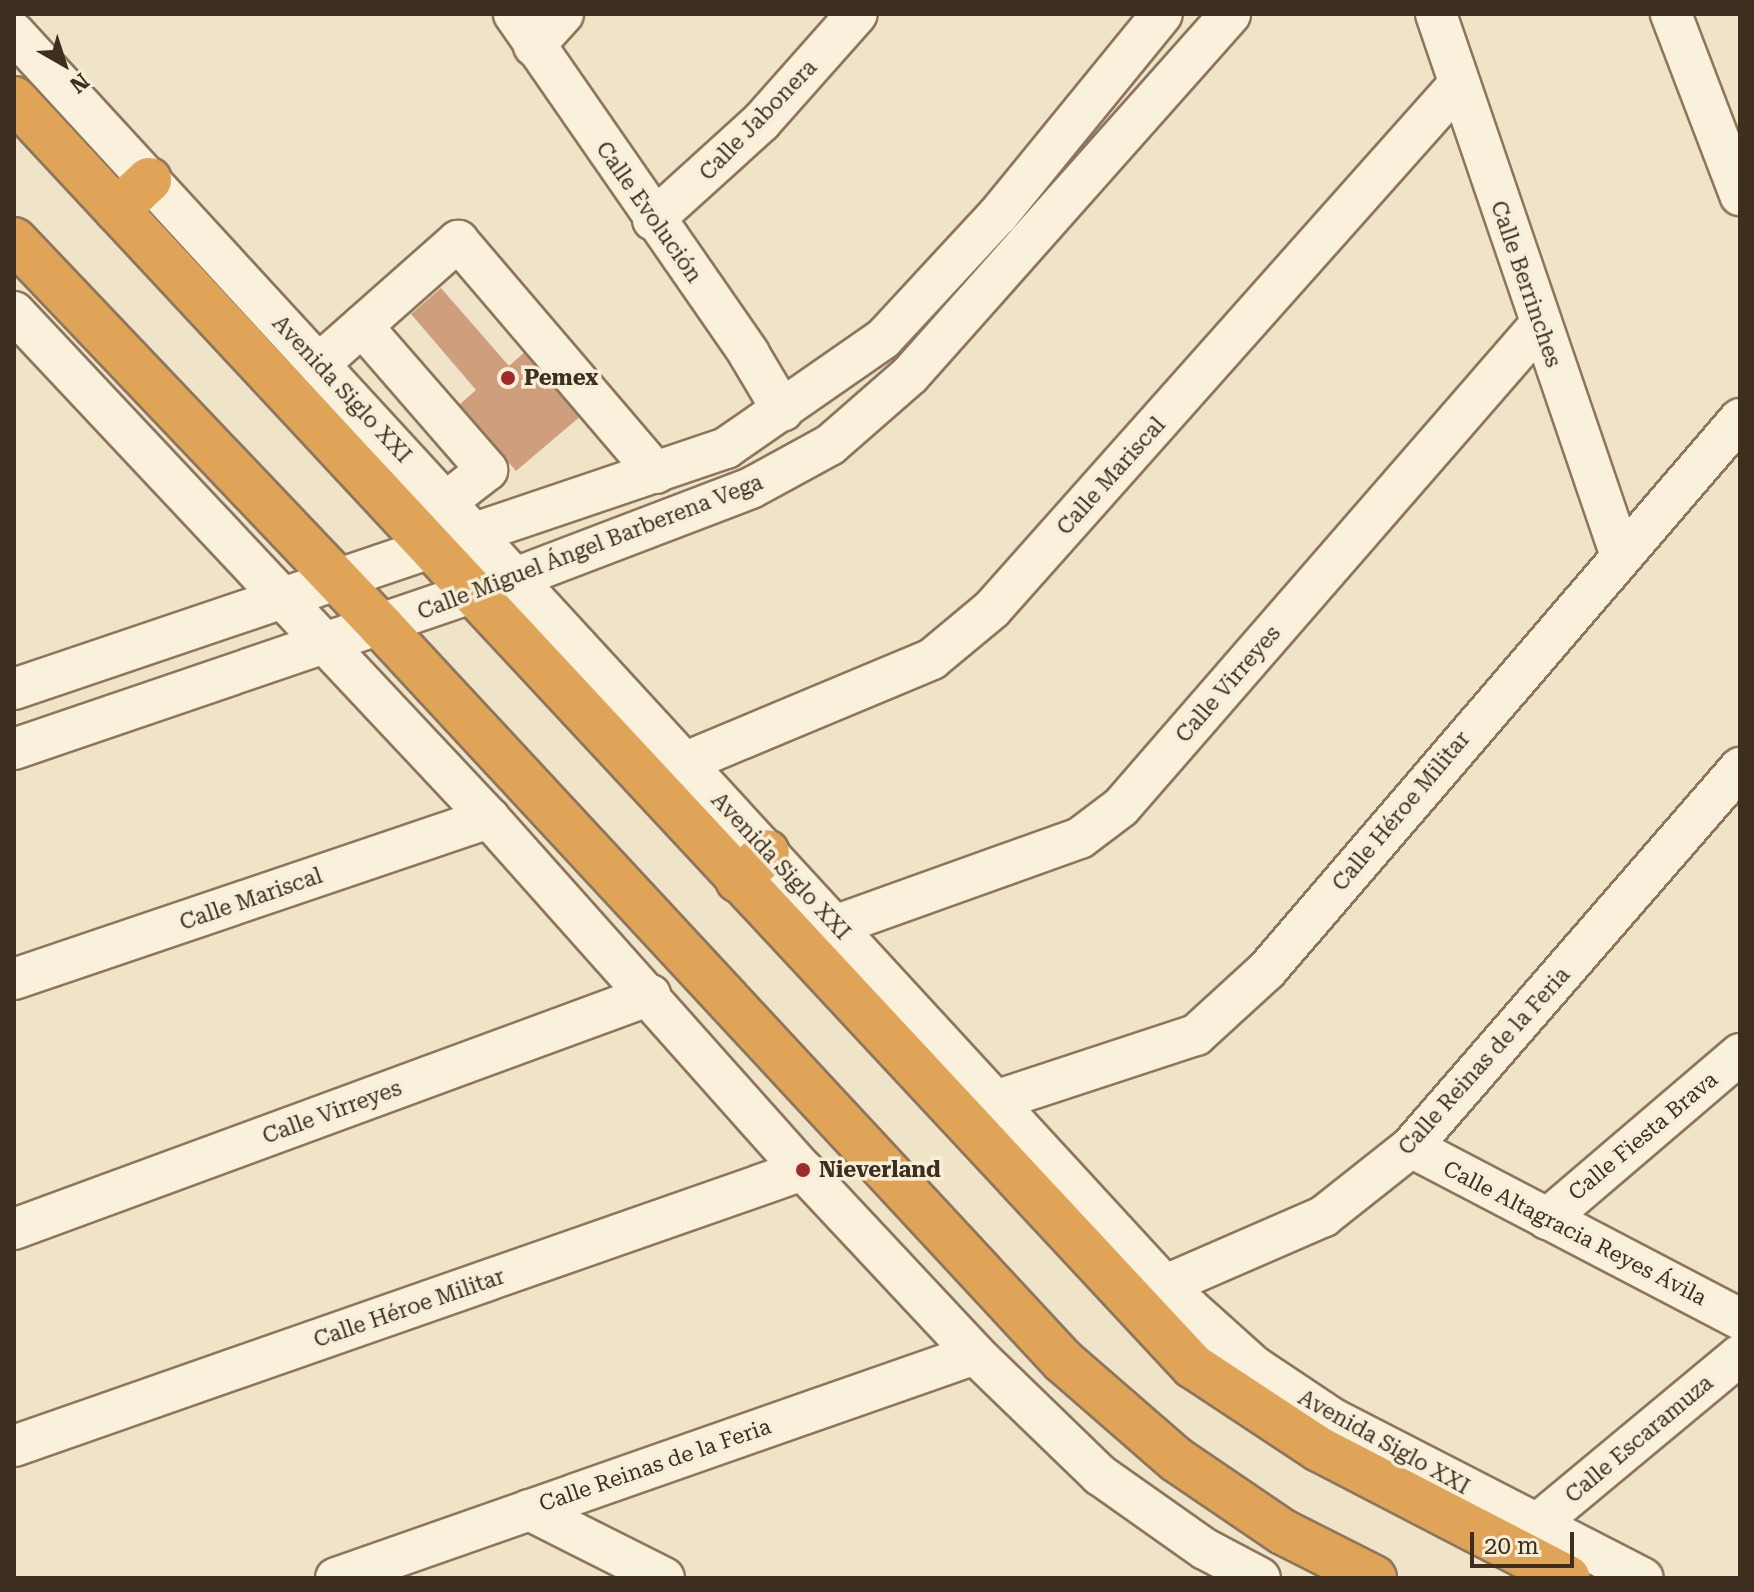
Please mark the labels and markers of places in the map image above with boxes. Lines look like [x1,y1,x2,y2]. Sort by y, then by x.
place label: Pemex [524,365,598,391]
marker: Pemex [499,369,517,387]
place label: Nieverland [819,1157,941,1183]
marker: Nieverland [794,1161,812,1179]

